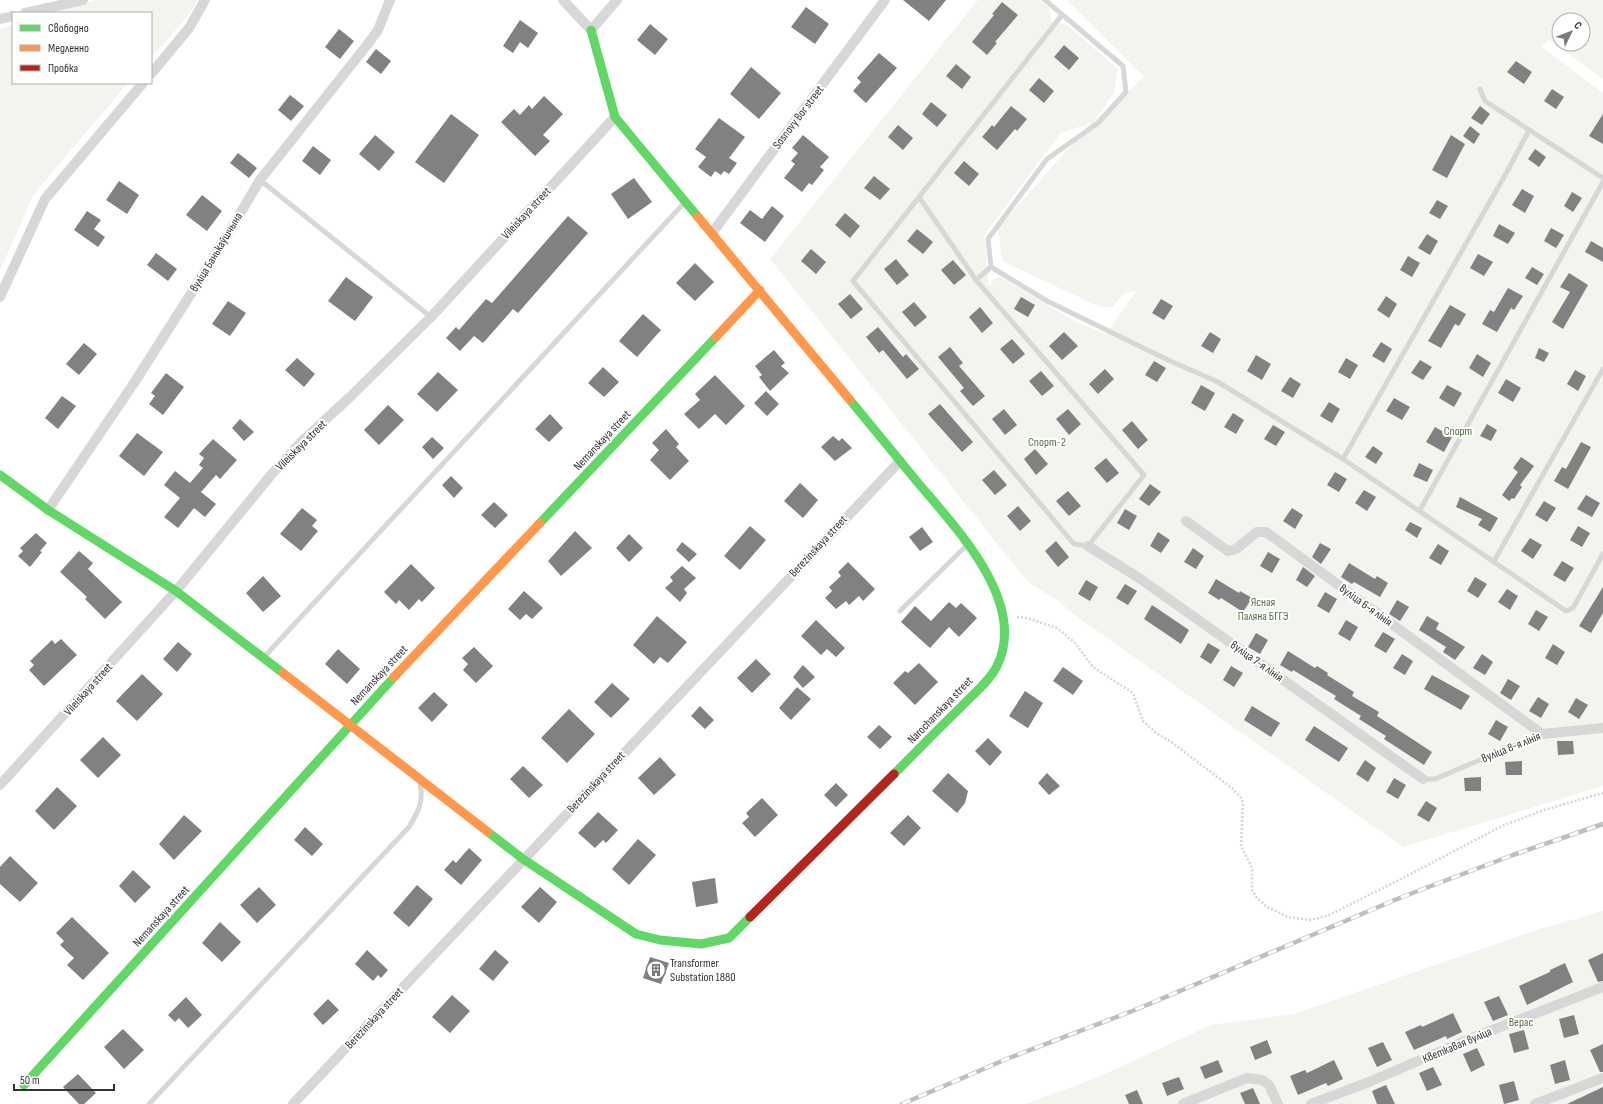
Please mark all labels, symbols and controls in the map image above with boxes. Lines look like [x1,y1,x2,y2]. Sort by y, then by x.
legend [12,12,152,84]
north arrow [1551,12,1591,52]
text: С [1571,19,1585,32]
text: Свободно [48,21,89,36]
text: Медленно [48,41,89,56]
text: Пробка [48,61,79,76]
street label: Sosnovy Bor street [770,82,827,152]
street label: Vileiskaya street [498,184,555,243]
street label: вуліца Банькаўшчына [187,210,246,295]
street label: Nemanskaya street [571,407,634,474]
street label: Vileiskaya street [273,417,330,474]
park label: Спорт [1444,424,1473,439]
park label: Спорт-2 [1028,435,1066,450]
street label: Berezinskaya street [786,512,851,580]
street label: вуліца 6-я лінія [1336,581,1396,630]
park label: Ясная Паляна БГГЭ [1238,595,1288,624]
street label: вуліца 7-я лінія [1227,638,1286,685]
street label: Nemanskaya street [348,642,411,709]
street label: Vileiskaya street [61,660,116,719]
street label: Narochanskaya street [905,673,976,747]
street label: вуліца 8-я лінія [1479,729,1543,766]
street label: Berezinskaya street [564,748,629,816]
street label: Nemanskaya street [130,882,193,950]
place label: Transformer Substation 1880 [670,956,736,985]
building icon: Transformer Substation 1880 [645,959,667,981]
street label: Berezinskaya street [342,984,407,1052]
park label: Верас [1509,1015,1533,1030]
street label: Кветкавая вуліца [1420,1024,1494,1067]
scale bar [14,1066,114,1092]
text: 50 m [20,1073,40,1088]

